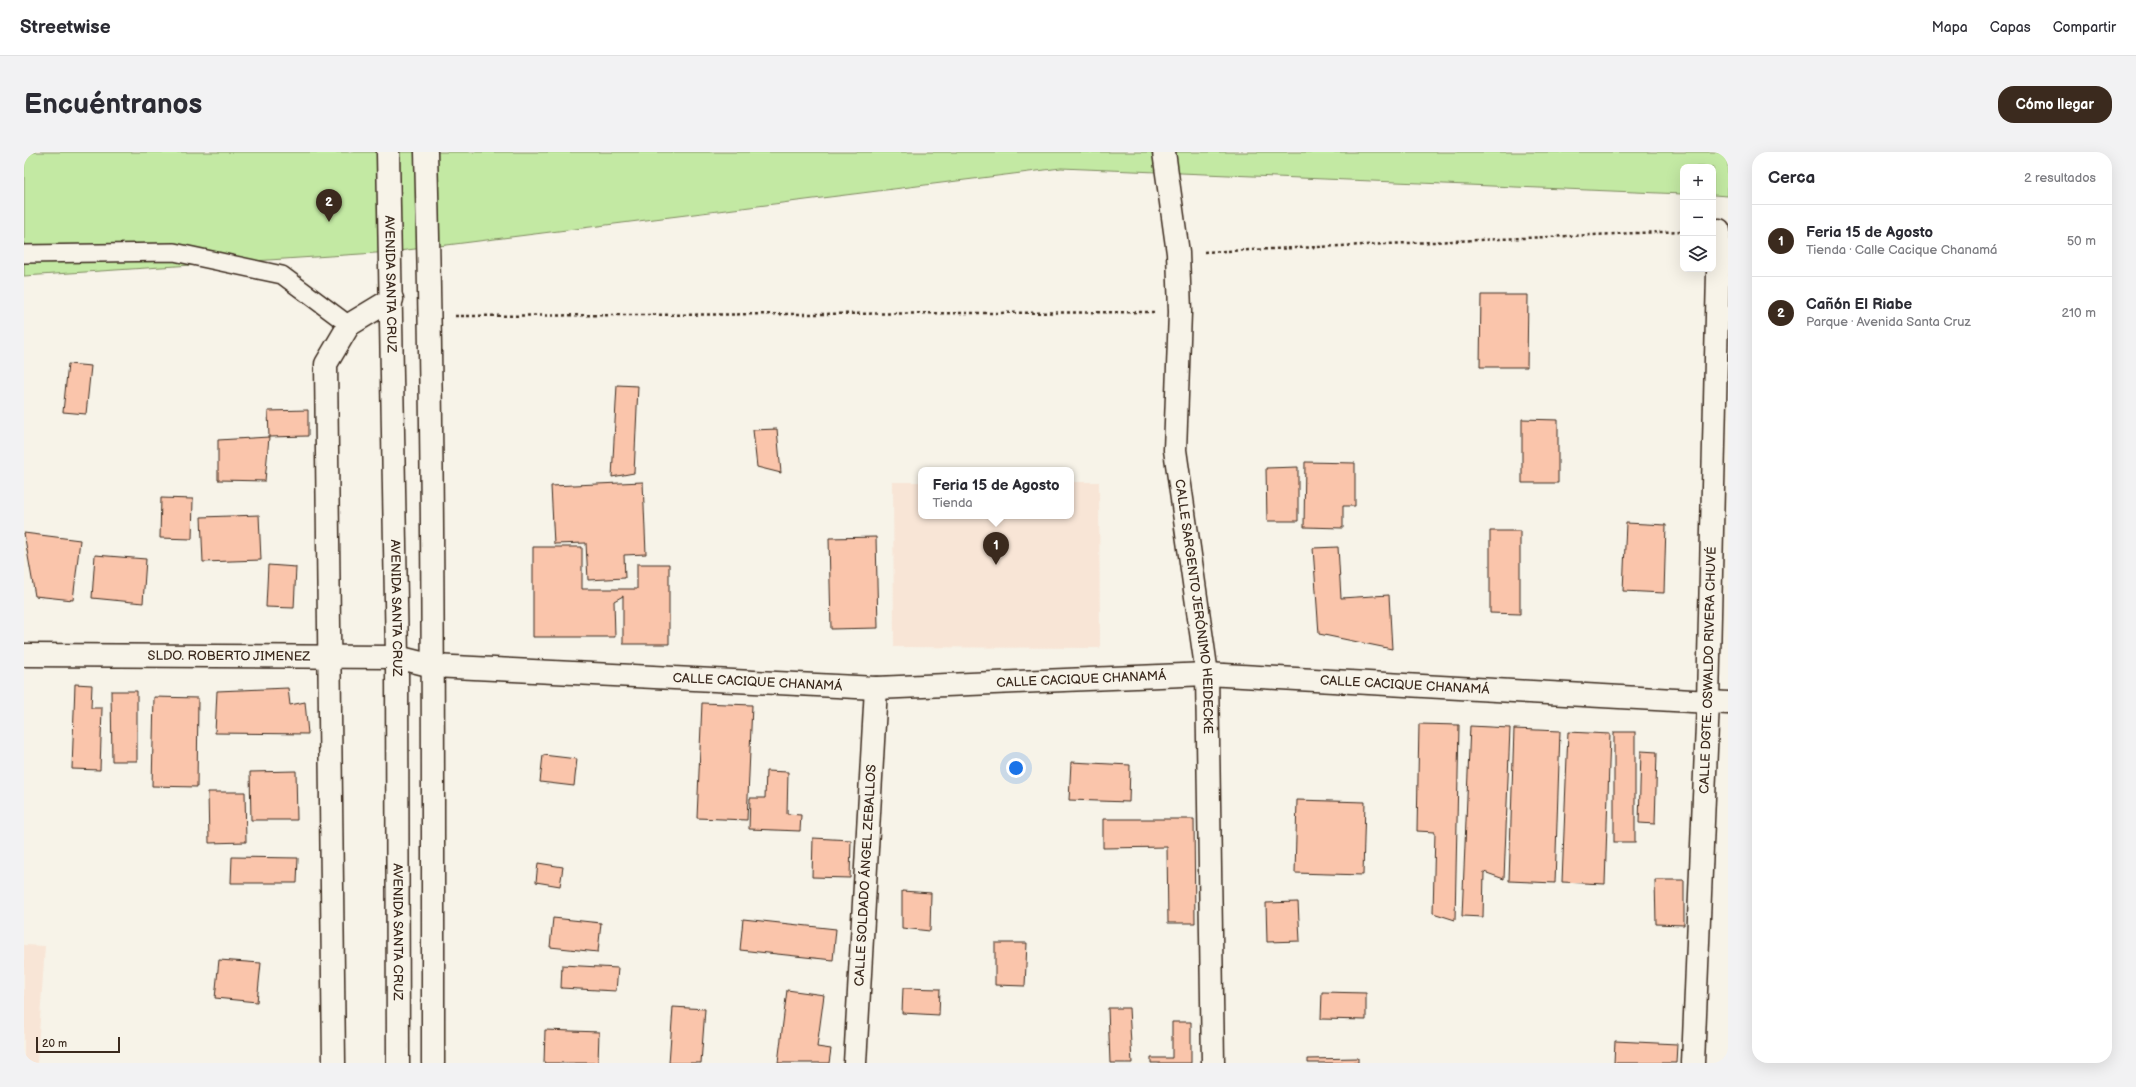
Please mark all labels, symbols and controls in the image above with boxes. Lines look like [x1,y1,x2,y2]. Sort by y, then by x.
text: Streetwise [20,16,111,39]
text: Mapa [1932,19,1968,36]
text: Capas [1990,19,2031,36]
text: Compartir [2053,19,2116,36]
button: Cómo llegar [1998,86,2112,123]
text: Encuéntranos [24,88,202,121]
map controls [1680,164,1716,272]
button: + [1680,164,1716,200]
text: Cerca [1768,168,1815,188]
text: 2 resultados [2024,170,2096,186]
pin: 2 [316,189,342,222]
button: − [1680,200,1716,236]
street label: AVENIDA SANTA CRUZ [381,215,400,353]
text: Feria 15 de Agosto [1806,223,1933,242]
text: 1 [1778,233,1784,249]
text: 50 m [2067,233,2096,249]
button: layers [1680,236,1716,272]
text: Tienda · Calle Cacique Chanamá [1806,242,1997,258]
text: Cañón El Riabe [1806,295,1912,314]
text: 2 [1777,305,1785,321]
text: 210 m [2062,305,2096,321]
text: Parque · Avenida Santa Cruz [1806,314,1971,330]
popup [918,467,1074,519]
text: Feria 15 de Agosto [933,476,1059,495]
street label: CALLE SARGENTO JERÓNIMO HEIDECKE [1171,478,1216,734]
text: Tienda [933,495,973,511]
pin: 1 [983,532,1009,565]
street label: AVENIDA SANTA CRUZ [387,539,405,677]
street label: CALLE DGTE. OSWALDO RIVERA CHUVÉ [1696,546,1720,794]
street label: SLDO. ROBERTO JIMENEZ [148,648,310,665]
street label: CALLE CACIQUE CHANAMÁ [996,667,1167,691]
street label: CALLE CACIQUE CHANAMÁ [672,670,844,694]
street label: CALLE CACIQUE CHANAMÁ [1319,672,1491,698]
your location [1006,758,1026,778]
street label: CALLE SOLDADO ÁNGEL ZEBALLOS [851,764,880,987]
street label: AVENIDA SANTA CRUZ [390,863,406,1001]
scale bar [36,1035,120,1054]
text: 20 m [42,1037,67,1050]

